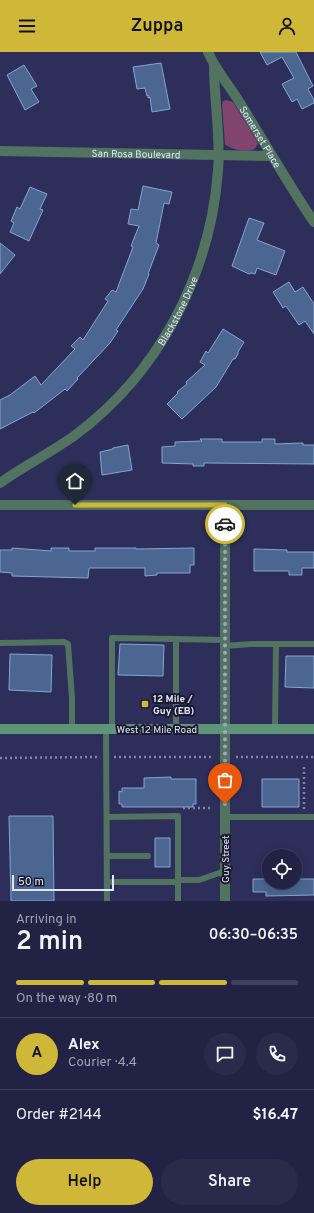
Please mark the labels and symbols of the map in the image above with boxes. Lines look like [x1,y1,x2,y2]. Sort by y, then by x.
street label: Somerset Place [236,104,283,171]
street label: San Rosa Boulevard [91,148,180,162]
street label: Blackstone Drive [156,275,202,349]
pin [58,464,92,505]
courier [205,504,245,544]
place label: 12 Mile / Guy (EB) [153,693,194,718]
marker: 12 Mile / Guy (EB) [140,699,150,709]
street label: West 12 Mile Road [117,724,197,737]
pin [208,763,242,804]
street label: Guy Street [220,835,233,883]
scale bar [12,873,114,892]

